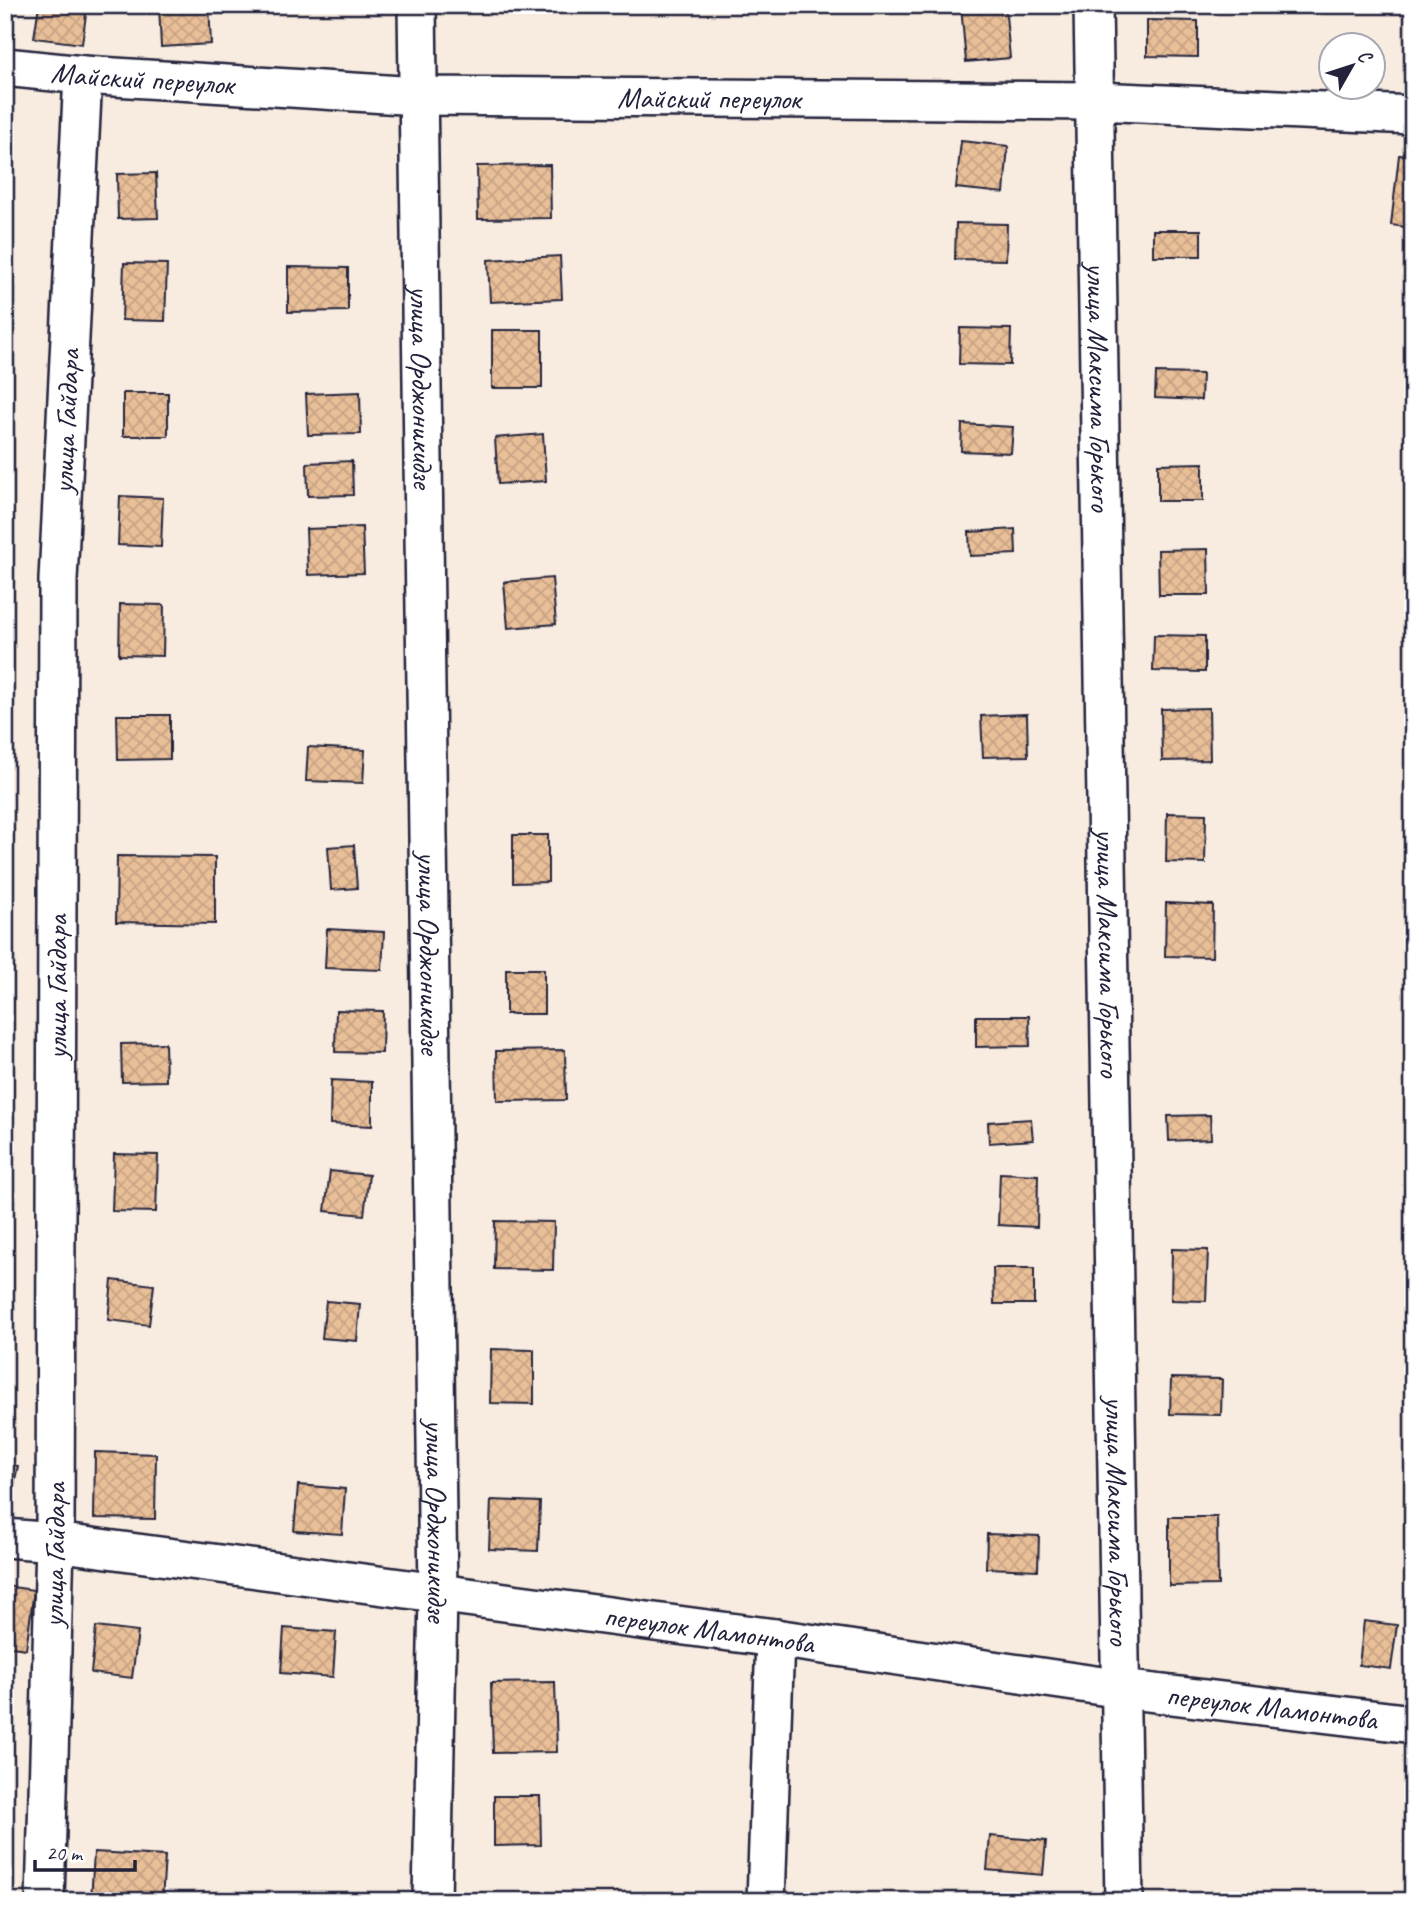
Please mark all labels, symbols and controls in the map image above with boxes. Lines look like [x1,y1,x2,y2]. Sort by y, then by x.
north arrow [1316,32,1386,102]
text: С [1352,45,1378,69]
street label: Майский переулок [49,53,238,104]
street label: Майский переулок [617,78,803,118]
street label: улица Максима Горького [1078,260,1120,513]
street label: улица Орджоникидзе [402,283,442,491]
street label: улица Гайдара [43,346,89,496]
street label: улица Максима Горького [1087,826,1130,1079]
street label: улица Орджоникидзе [409,849,450,1057]
street label: улица Гайдара [37,913,76,1061]
street label: улица Максима Горького [1097,1394,1139,1647]
street label: улица Орджоникидзе [417,1417,457,1625]
street label: улица Гайдара [34,1481,74,1630]
street label: переулок Мамонтова [602,1596,819,1663]
street label: переулок Мамонтова [1164,1675,1381,1739]
scale bar [35,1829,135,1873]
text: 20 m [46,1840,84,1866]

